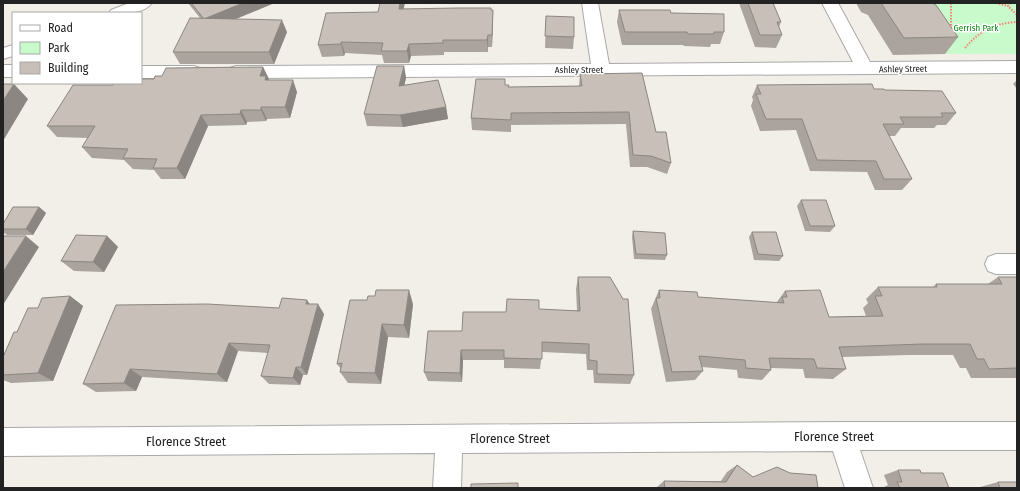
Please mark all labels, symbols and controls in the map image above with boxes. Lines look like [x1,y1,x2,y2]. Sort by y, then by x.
legend [12,12,142,84]
text: Road [48,21,73,35]
park label: Gerrish Park [954,23,999,33]
text: Park [48,41,70,55]
text: Building [48,61,89,75]
street label: Ashley Street [879,64,927,74]
street label: Ashley Street [555,65,603,75]
street label: Florence Street [794,429,875,444]
street label: Florence Street [470,431,551,446]
street label: Florence Street [146,434,227,449]

